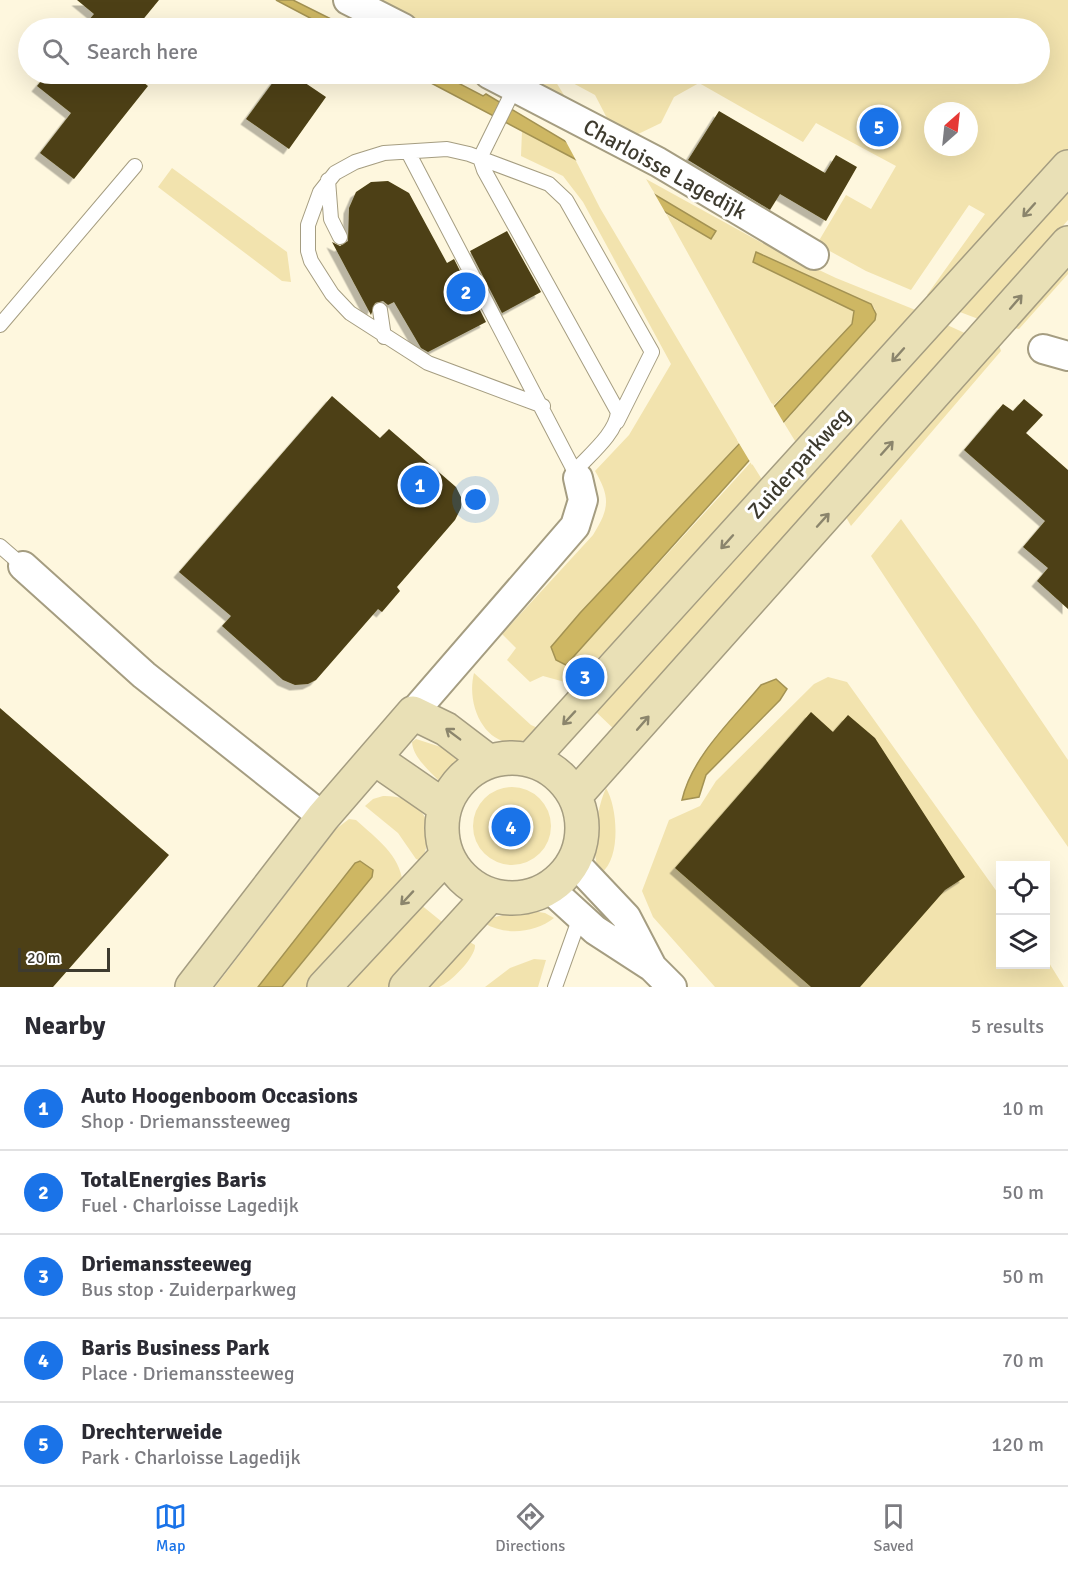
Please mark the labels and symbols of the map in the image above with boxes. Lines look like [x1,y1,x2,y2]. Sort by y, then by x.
north arrow [924,102,978,156]
pin: 5 [860,104,898,150]
street label: Charloisse Lagedijk [578,113,752,225]
one-way arrow [1022,202,1036,217]
pin: 2 [446,270,486,314]
one-way arrow [1010,294,1023,310]
one-way arrow [891,347,905,362]
street label: Zuiderparkweg [742,402,856,524]
one-way arrow [880,441,894,456]
pin: 1 [400,462,440,508]
your location [461,485,490,514]
one-way arrow [816,513,830,528]
one-way arrow [720,534,734,549]
pin: 3 [566,654,604,700]
one-way arrow [562,711,576,726]
one-way arrow [636,715,650,730]
one-way arrow [445,728,461,741]
pin: 4 [492,804,530,850]
one-way arrow [400,890,415,905]
scale bar [18,945,110,972]

